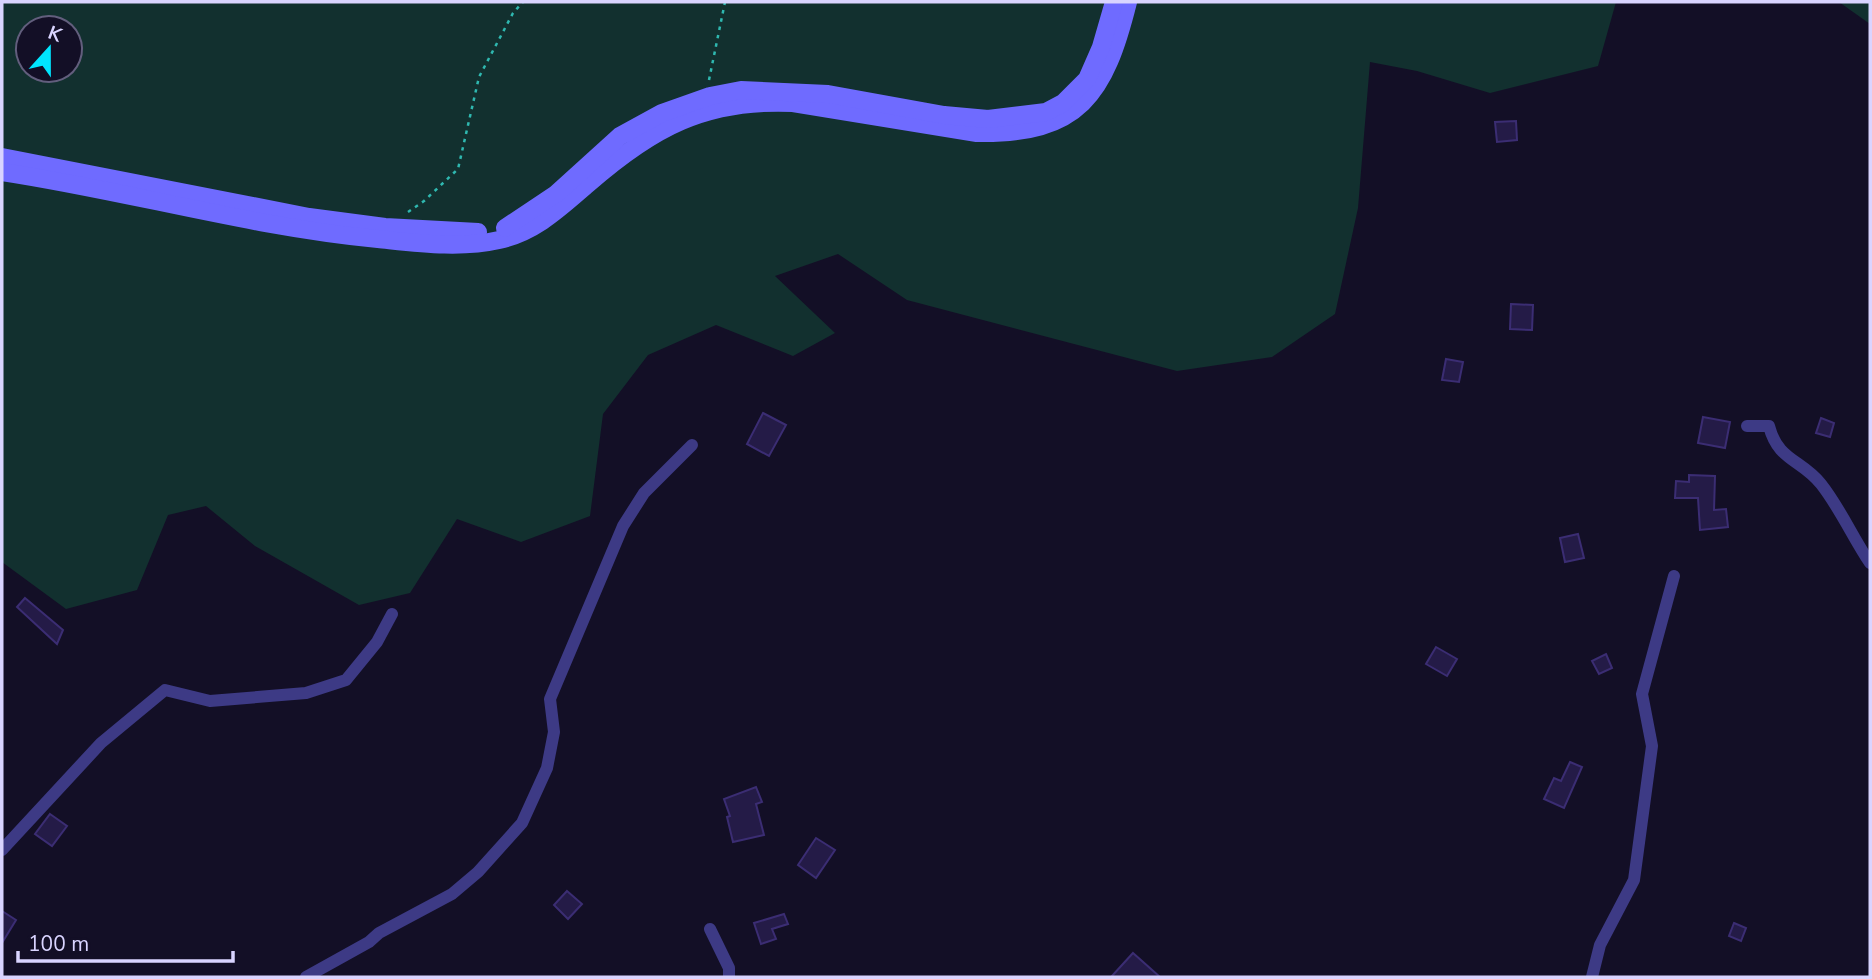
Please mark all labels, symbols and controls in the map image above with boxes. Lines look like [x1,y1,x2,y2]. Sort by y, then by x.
north arrow [14,14,84,84]
text: K [44,20,67,49]
scale bar [18,920,233,964]
text: 100 m [28,930,89,958]

